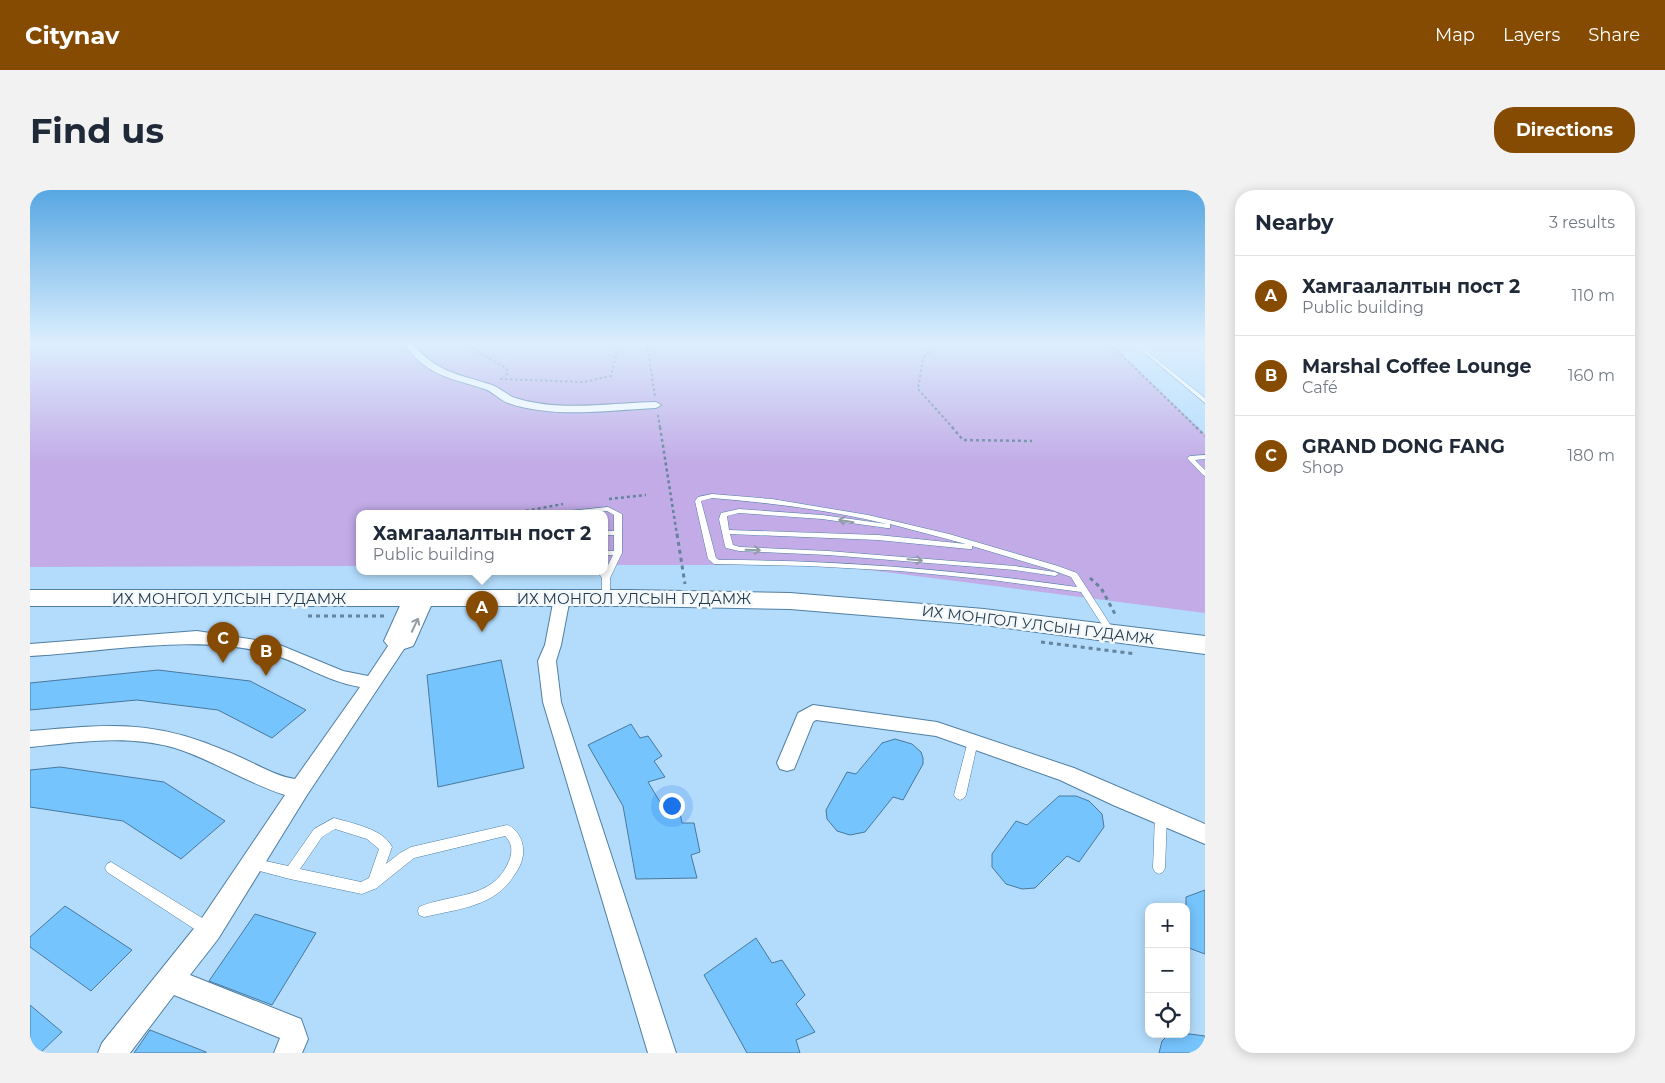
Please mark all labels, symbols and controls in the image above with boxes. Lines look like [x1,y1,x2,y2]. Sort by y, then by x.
text: Citynav [25,21,119,50]
text: Map [1435,24,1475,46]
text: Layers [1503,24,1560,46]
text: Share [1588,24,1640,46]
button: Directions [1494,107,1635,153]
text: Find us [30,109,164,152]
text: Nearby [1255,210,1334,235]
text: 3 results [1549,213,1615,232]
text: Хамгаалалтын пост 2 [1302,275,1520,298]
text: A [1265,286,1277,305]
text: 110 m [1572,286,1615,305]
text: Public building [1302,298,1424,317]
text: Marshal Coffee Lounge [1302,355,1531,378]
text: B [1265,366,1277,385]
text: 160 m [1568,366,1615,385]
text: Café [1302,378,1338,397]
text: GRAND DONG FANG [1302,435,1505,458]
text: C [1265,446,1277,465]
text: 180 m [1567,446,1615,465]
text: Shop [1302,458,1344,477]
popup [356,510,608,575]
one-way arrow [839,516,855,526]
text: Хамгаалалтын пост 2 [373,522,591,545]
text: Public building [373,545,495,564]
one-way arrow [745,545,761,554]
one-way arrow [907,555,923,564]
street label: ИХ МОНГОЛ УЛСЫН ГУДАМЖ [112,589,346,608]
street label: ИХ МОНГОЛ УЛСЫН ГУДАМЖ [517,589,751,608]
pin: A [466,591,498,632]
street label: ИХ МОНГОЛ УЛСЫН ГУДАМЖ [921,601,1155,648]
one-way arrow [411,618,420,633]
pin: C [207,622,239,663]
pin: B [250,635,282,676]
your location [659,793,685,819]
map controls [1145,903,1190,1038]
button: + [1145,903,1190,948]
button: − [1145,948,1190,993]
button: locate [1145,993,1190,1038]

